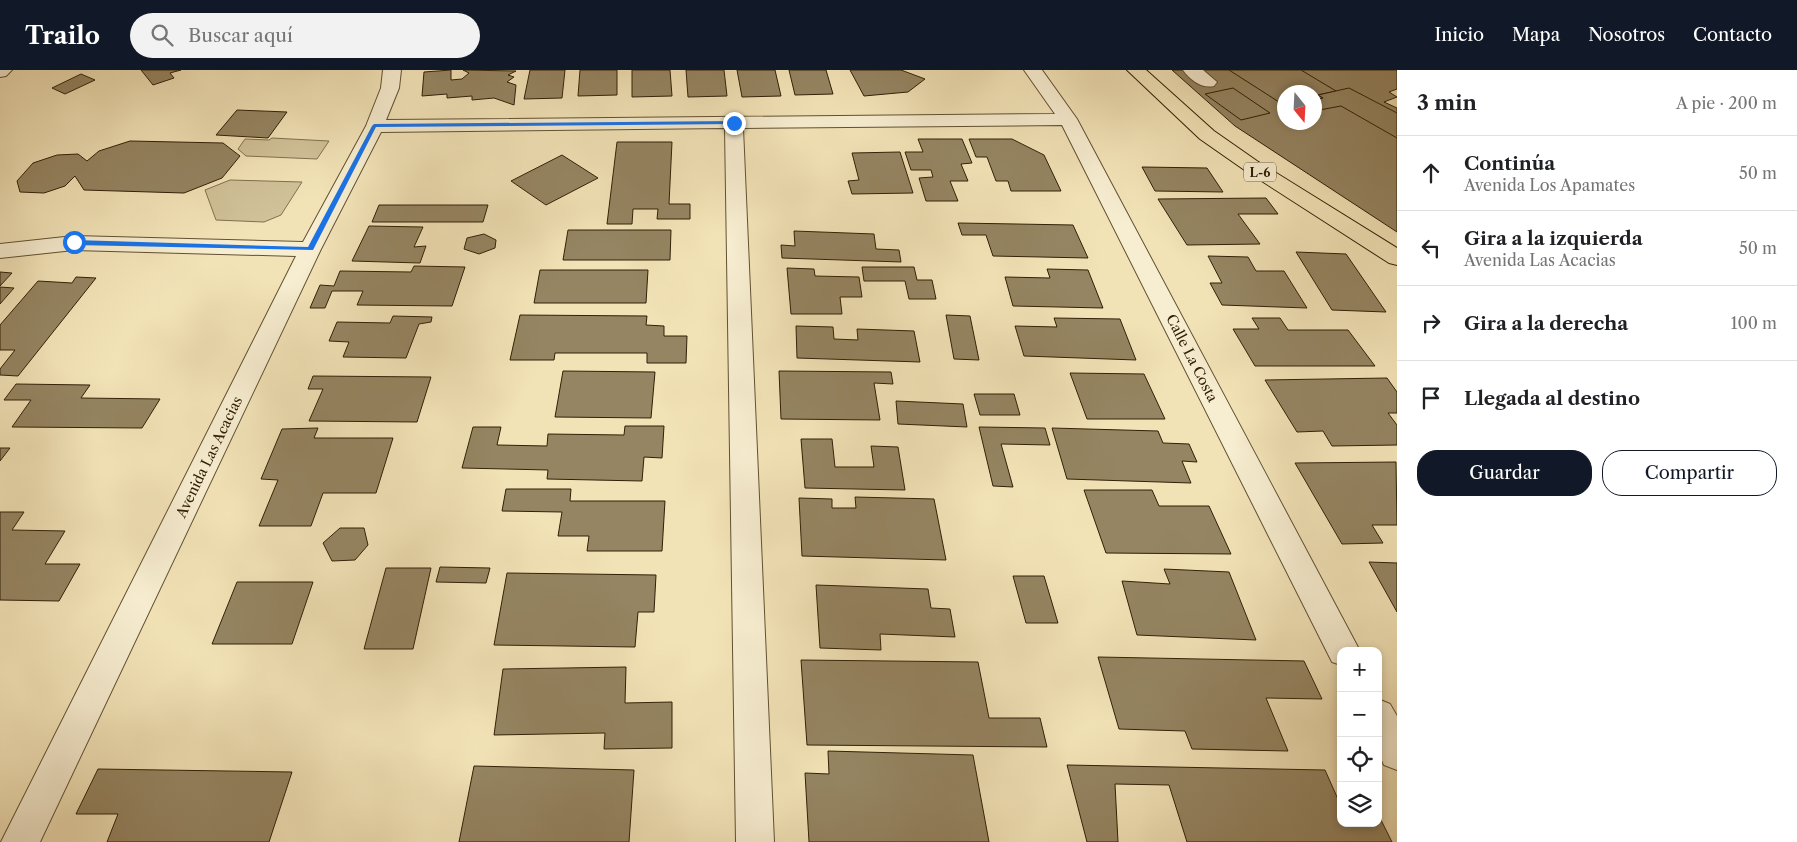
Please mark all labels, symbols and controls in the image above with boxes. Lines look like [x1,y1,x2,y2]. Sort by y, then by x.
search box [130,13,480,58]
text: Trailo [25,21,100,50]
icon: search [148,21,176,49]
text: Buscar aquí [188,24,293,47]
text: Inicio [1435,24,1484,46]
text: Mapa [1512,24,1560,46]
text: Nosotros [1588,24,1665,46]
text: Contacto [1693,24,1772,46]
north arrow [1277,85,1322,130]
text: 3 min [1417,90,1477,115]
text: A pie · 200 m [1676,93,1777,113]
route end [723,112,746,135]
text: Continúa [1464,152,1555,175]
icon: ahead [1417,159,1445,187]
road number: L-6 [1244,162,1276,181]
text: 50 m [1739,163,1777,183]
text: Avenida Los Apamates [1464,175,1635,195]
text: Gira a la izquierda [1464,227,1643,250]
route start [63,231,86,254]
icon: left [1417,234,1445,262]
text: 50 m [1739,238,1777,258]
text: Avenida Las Acacias [1464,250,1616,270]
icon: right [1417,309,1445,337]
street label: Calle La Costa [1162,311,1222,405]
text: Gira a la derecha [1464,312,1628,335]
text: 100 m [1731,313,1777,333]
icon: arrive [1417,384,1445,412]
text: Llegada al destino [1464,387,1640,410]
street label: Avenida Las Acacias [171,393,246,522]
button: Guardar [1417,450,1592,496]
button: Compartir [1602,450,1777,496]
map controls [1337,647,1382,827]
button: + [1337,647,1382,692]
button: − [1337,692,1382,737]
button: locate [1337,737,1382,782]
button: layers [1337,782,1382,827]

